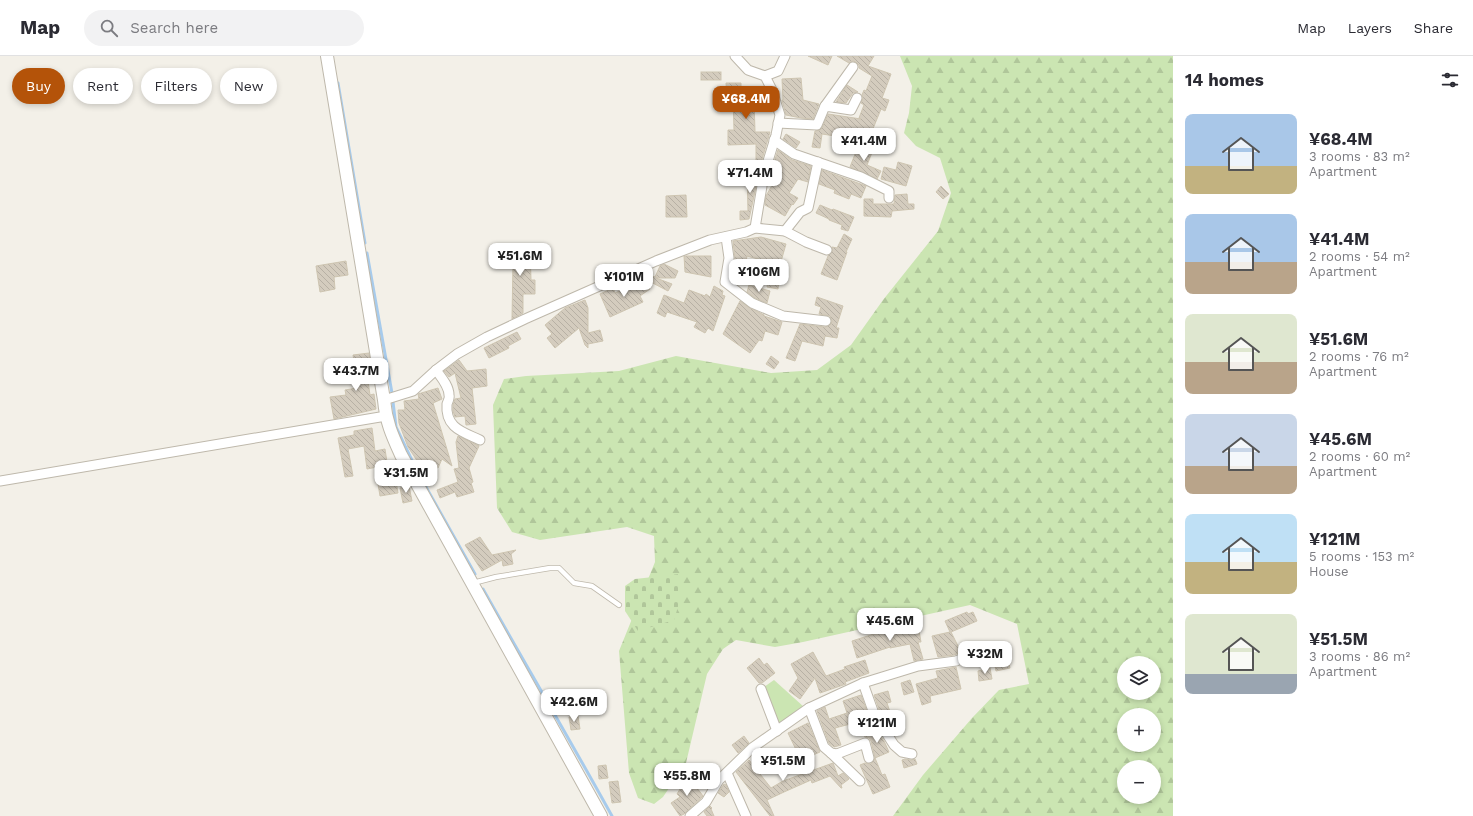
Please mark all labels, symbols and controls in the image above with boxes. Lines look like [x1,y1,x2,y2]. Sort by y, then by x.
search box [84,10,364,46]
text: Map [20,16,60,39]
icon: search [98,17,120,39]
text: Search here [130,19,218,37]
text: Map [1297,20,1326,36]
text: Layers [1348,20,1392,36]
text: Share [1414,20,1453,36]
chip: Buy [12,68,65,104]
chip: Rent [73,68,133,104]
chip: Filters [141,68,212,104]
chip: New [220,68,277,104]
icon: filters [1439,69,1461,91]
text: 14 homes [1185,70,1264,90]
pin: ¥68.4M [713,86,779,120]
text: ¥68.4M [722,91,770,106]
pin: ¥41.4M [831,128,897,162]
text: ¥68.4M [1309,129,1373,149]
icon: home [1217,130,1265,178]
text: ¥41.4M [841,133,887,148]
text: 3 rooms · 83 m² [1309,149,1410,164]
pin: ¥71.4M [717,160,783,194]
text: Apartment [1309,164,1377,179]
text: ¥71.4M [727,165,773,180]
text: ¥41.4M [1309,229,1370,249]
icon: home [1217,230,1265,278]
pin: ¥51.6M [487,243,553,277]
text: ¥51.6M [497,248,543,263]
text: 2 rooms · 54 m² [1309,249,1410,264]
pin: ¥106M [731,259,787,293]
pin: ¥101M [596,264,652,298]
text: ¥106M [738,264,780,279]
text: Apartment [1309,264,1377,279]
text: ¥101M [604,269,644,284]
text: ¥51.6M [1309,329,1368,349]
icon: home [1217,330,1265,378]
text: 2 rooms · 76 m² [1309,349,1409,364]
pin: ¥43.7M [323,358,389,392]
text: ¥43.7M [333,363,379,378]
text: Apartment [1309,364,1377,379]
text: ¥45.6M [1309,429,1372,449]
icon: home [1217,430,1265,478]
text: 2 rooms · 60 m² [1309,449,1410,464]
pin: ¥31.5M [373,460,439,494]
text: Apartment [1309,464,1377,479]
text: ¥31.5M [383,465,429,480]
text: ¥121M [1309,529,1361,549]
icon: home [1217,530,1265,578]
text: 5 rooms · 153 m² [1309,549,1414,564]
text: House [1309,564,1349,579]
pin: ¥45.6M [857,608,923,642]
text: ¥45.6M [866,613,914,628]
text: ¥51.5M [1309,629,1368,649]
icon: home [1217,630,1265,678]
pin: ¥32M [961,641,1009,675]
text: ¥32M [967,646,1003,661]
text: 3 rooms · 86 m² [1309,649,1410,664]
map controls [1117,656,1161,804]
button: layers [1117,656,1161,700]
text: Apartment [1309,664,1377,679]
pin: ¥42.6M [541,689,607,723]
text: ¥42.6M [550,694,598,709]
button: + [1117,708,1161,752]
pin: ¥121M [849,710,905,744]
text: ¥121M [857,715,897,730]
pin: ¥51.5M [750,748,816,782]
text: ¥51.5M [760,753,806,768]
button: − [1117,760,1161,804]
pin: ¥55.8M [654,763,720,797]
text: ¥55.8M [663,768,711,783]

